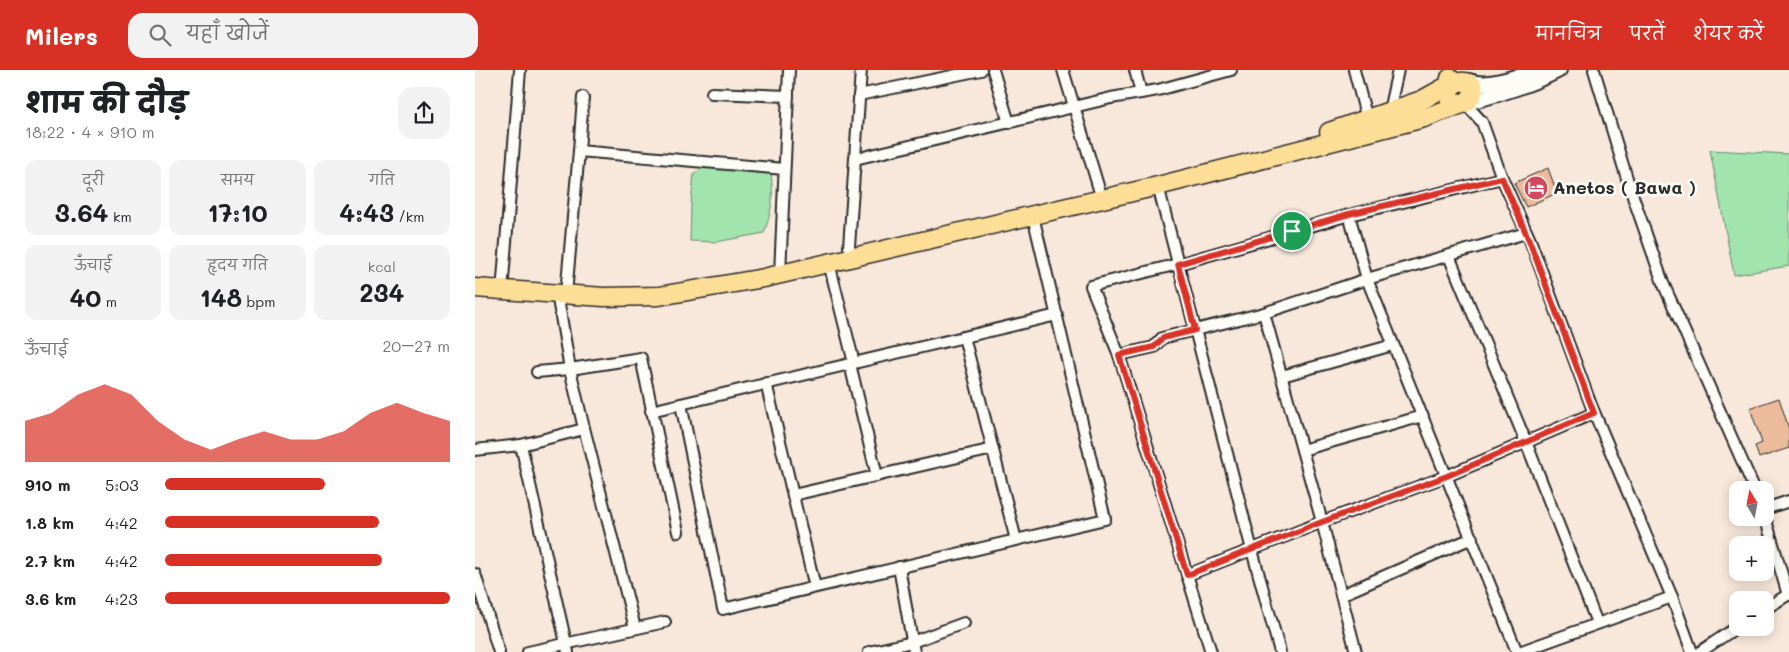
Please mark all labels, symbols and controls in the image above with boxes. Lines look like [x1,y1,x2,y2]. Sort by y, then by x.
search box [128,13,478,58]
text: Milers [25,20,98,51]
text: यहाँ खोजें [186,20,269,45]
icon: search [146,21,174,49]
text: मानचित्र [1535,21,1601,45]
text: परतें [1629,21,1665,45]
text: शेयर करें [1693,21,1764,45]
text: शाम की दौड़ [25,84,187,120]
button: share [398,87,450,139]
text: 18:22 · 4 × 910 m [25,121,154,142]
text: दूरी [82,170,104,189]
text: समय [221,170,254,189]
text: गति [369,170,395,189]
hotel icon: Anetos ( Bawa ) [1523,175,1549,201]
place label: Anetos ( Bawa ) [1553,175,1696,199]
text: 3.64 [55,196,108,228]
text: 17:10 [207,196,268,228]
text: 4:43 [339,196,394,228]
text: km [108,207,132,226]
text: /km [394,207,424,226]
pin [1271,210,1313,252]
icon: arrive [1278,217,1306,245]
text: ऊँचाई [74,255,112,274]
text: हृदय गति [207,255,268,274]
text: kcal [368,257,396,276]
text: 234 [359,276,404,308]
text: 40 [69,281,101,313]
text: 148 [200,281,242,313]
text: m [101,292,117,311]
text: bpm [242,292,275,311]
text: 20–27 m [382,335,450,356]
text: ऊँचाई [25,338,68,359]
text: 910 m [25,474,70,495]
text: 5:03 [105,474,139,495]
north arrow [1729,481,1774,526]
map controls [1729,481,1774,636]
text: 1.8 km [25,512,74,533]
text: 4:42 [105,512,138,533]
button: + [1729,536,1774,581]
text: 2.7 km [25,550,75,571]
text: 4:42 [105,550,138,571]
text: 3.6 km [25,588,76,609]
text: 4:23 [105,588,138,609]
button: − [1729,591,1774,636]

